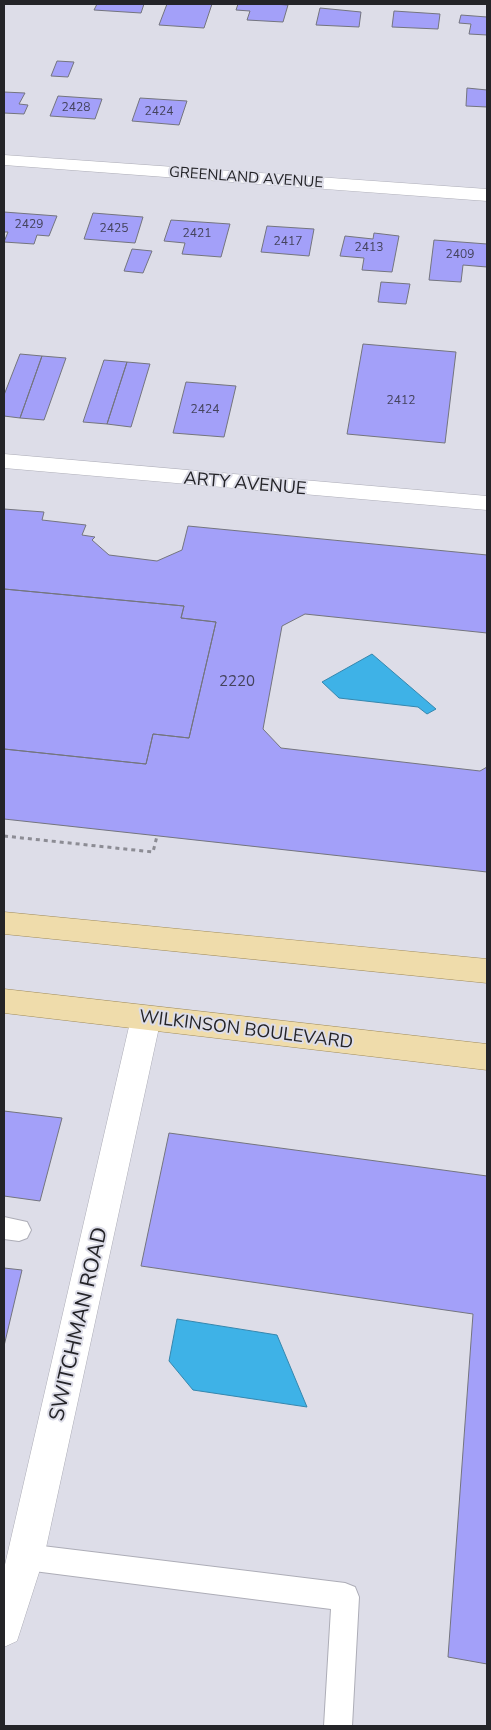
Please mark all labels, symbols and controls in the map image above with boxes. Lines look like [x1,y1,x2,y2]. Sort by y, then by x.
house number: 2428 [62,99,90,115]
house number: 2424 [145,103,173,119]
street label: GREENLAND AVENUE [168,162,324,192]
house number: 2429 [15,216,43,232]
house number: 2425 [100,220,128,236]
house number: 2421 [183,225,211,241]
house number: 2417 [274,233,302,249]
house number: 2413 [355,239,383,255]
house number: 2409 [446,246,474,262]
house number: 2412 [387,392,415,408]
house number: 2424 [191,401,219,417]
street label: ARTY AVENUE [183,466,307,500]
house number: 2220 [219,671,255,691]
street label: WILKINSON BOULEVARD [138,1004,354,1054]
street label: SWITCHMAN ROAD [42,1224,114,1424]

